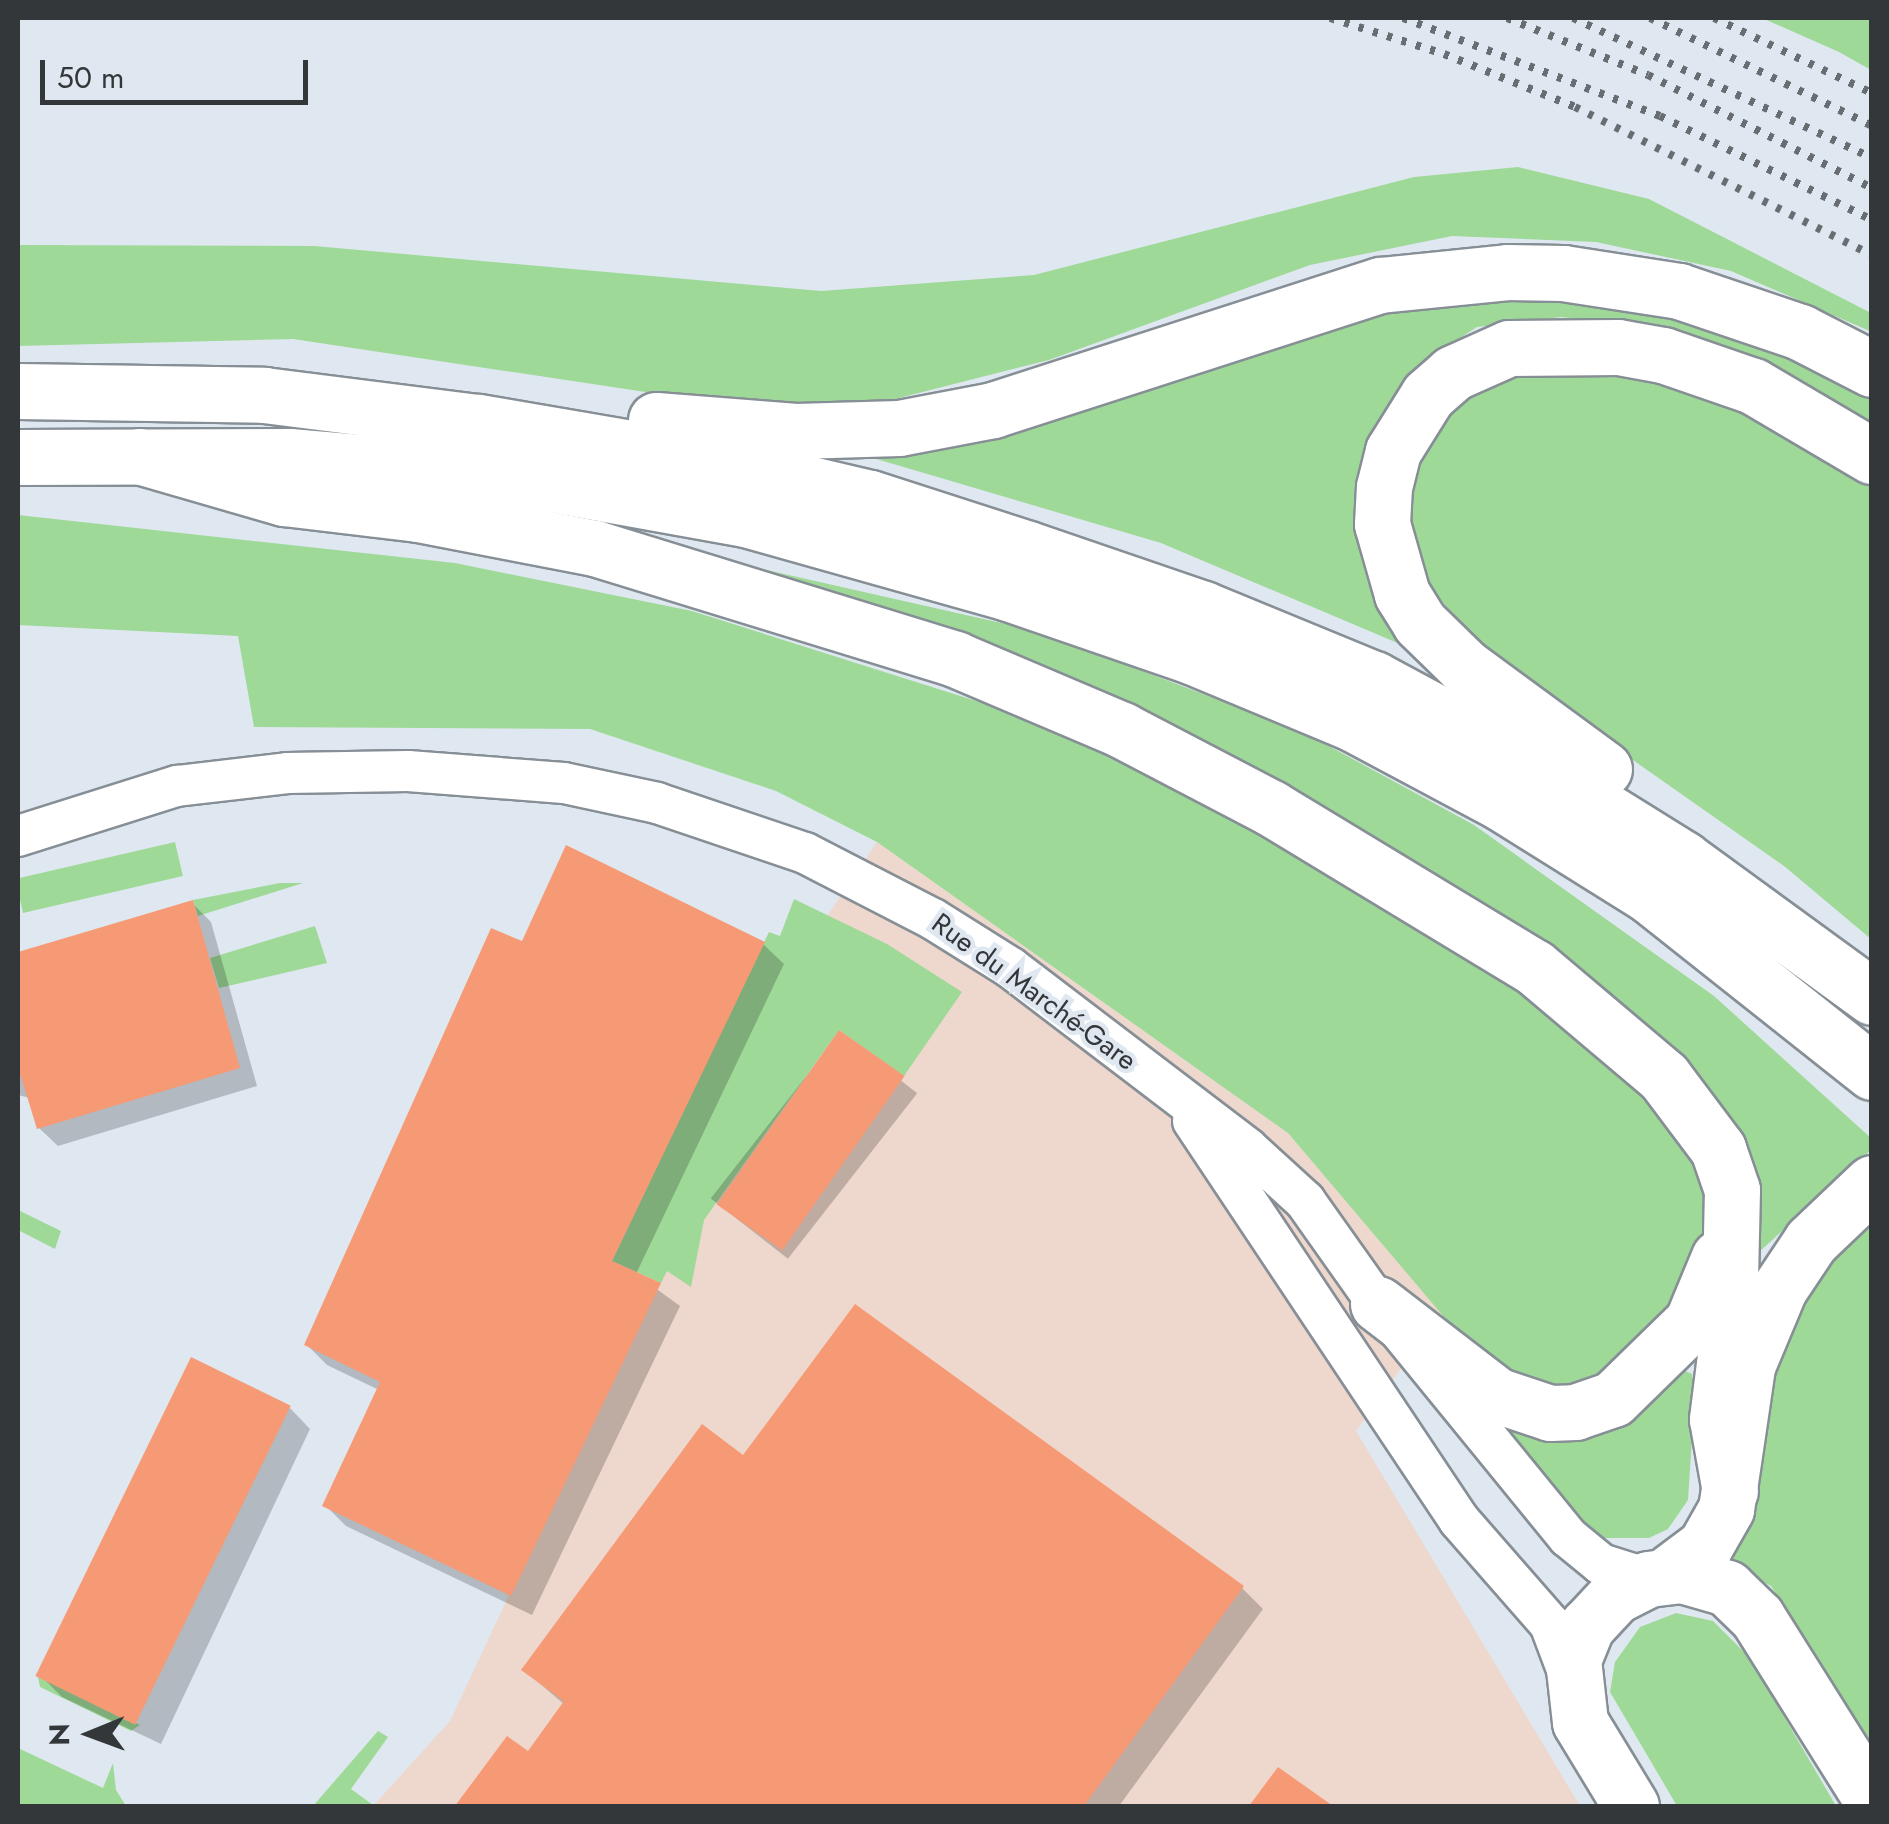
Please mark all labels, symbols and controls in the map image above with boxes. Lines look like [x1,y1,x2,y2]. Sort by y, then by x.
scale bar [45,40,312,102]
text: 50 m [57,56,124,99]
street label: Rue du Marché-Gare [925,906,1143,1078]
north arrow [40,1684,140,1784]
text: N [39,1723,80,1746]

